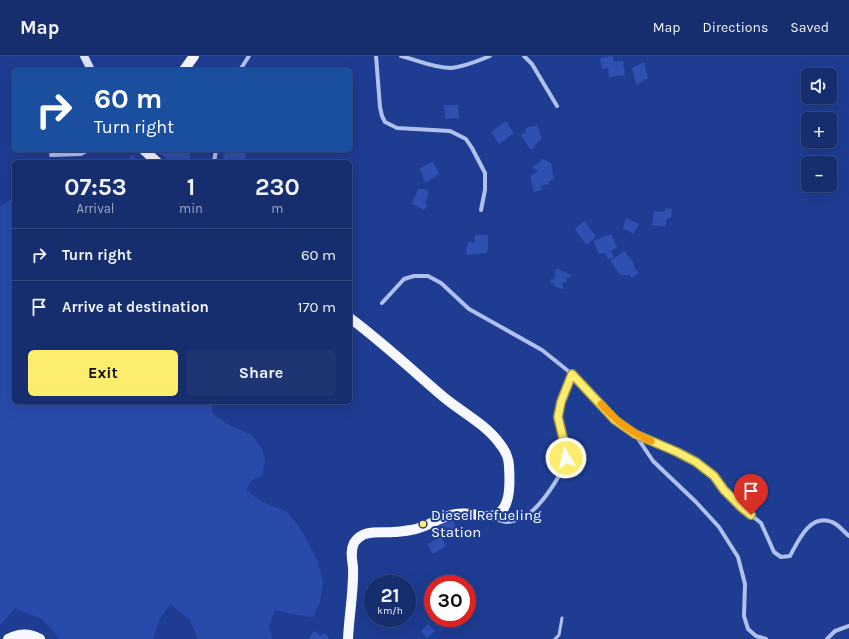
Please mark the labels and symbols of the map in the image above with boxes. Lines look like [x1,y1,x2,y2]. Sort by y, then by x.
position arrow [545,437,587,479]
pin [734,474,768,515]
place label: Diesel Refueling Station [431,506,542,541]
marker: Diesel Refueling Station [418,519,428,529]
speed limit sign: 30 [424,575,476,627]

